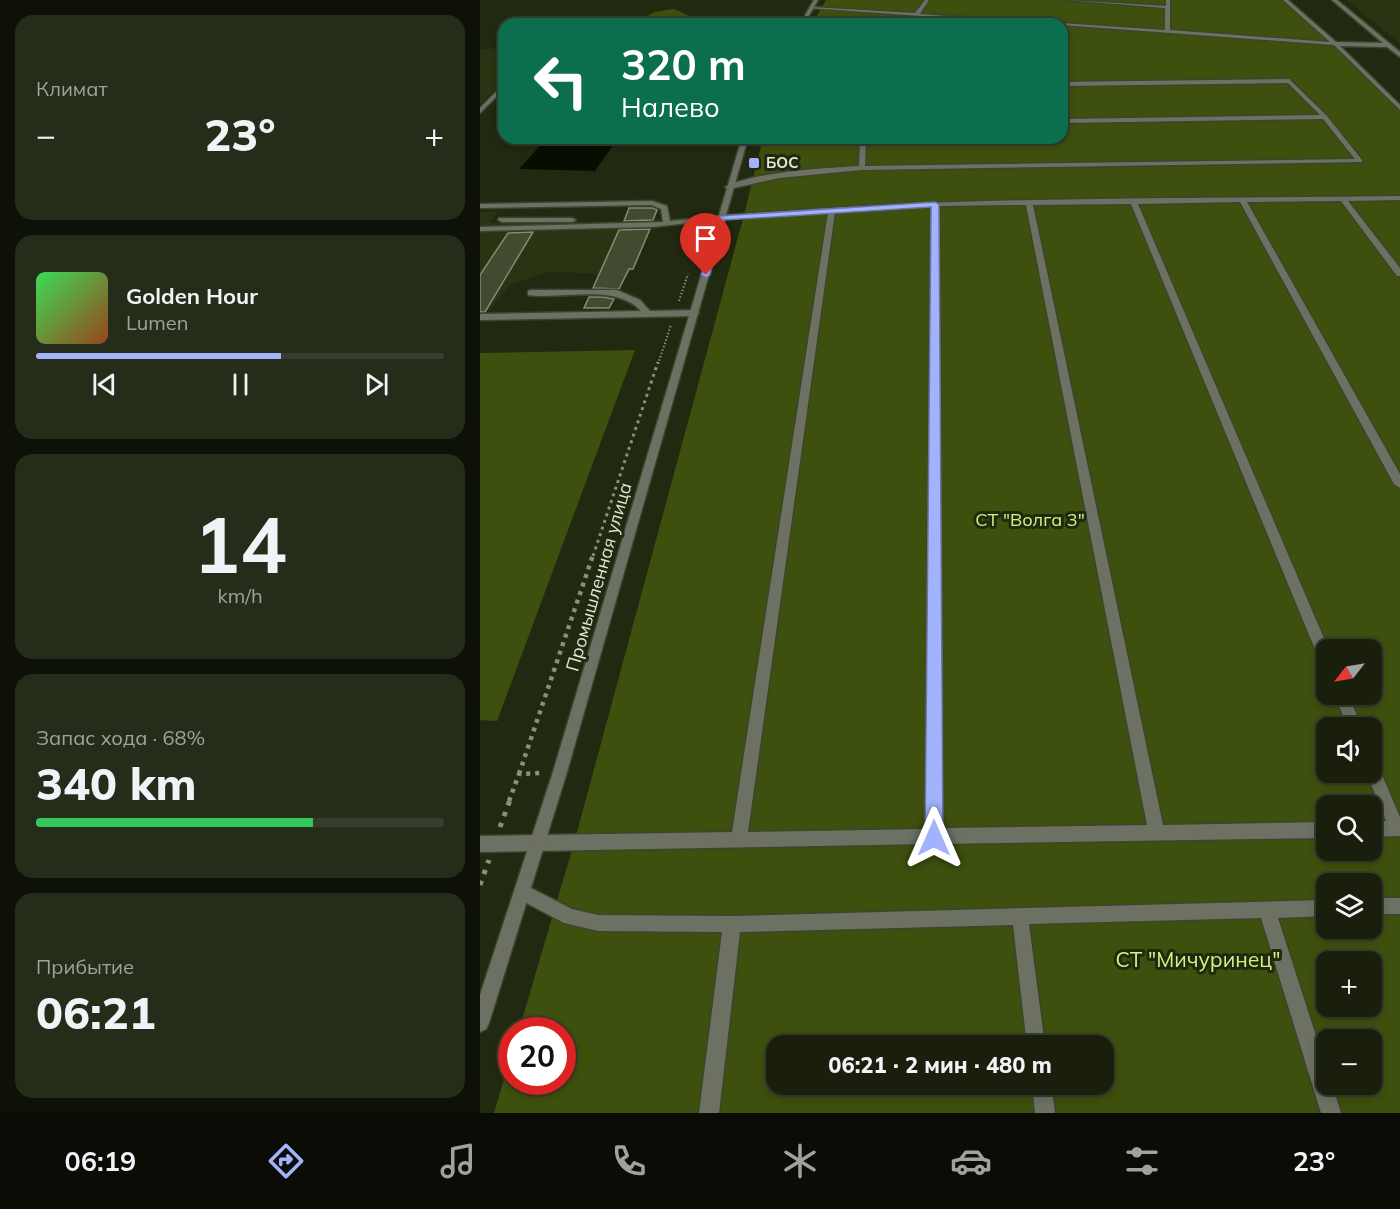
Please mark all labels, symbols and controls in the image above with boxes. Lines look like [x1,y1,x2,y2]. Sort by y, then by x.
text: 320 m [621,38,746,91]
icon: left [522,42,600,120]
text: Климат [36,76,108,101]
text: Налево [621,90,720,124]
text: 23° [204,106,276,162]
text: − [36,114,56,155]
text: + [424,114,444,155]
place label: БОС [766,153,798,172]
marker: БОС [747,156,761,170]
pin [680,213,731,275]
icon: arrive [689,222,722,255]
text: Golden Hour [126,282,258,310]
text: Lumen [126,310,188,335]
icon: previous [88,368,121,401]
icon: pause [224,368,257,401]
icon: next [360,368,393,401]
street label: Промышленная улица [561,480,637,674]
text: 14 [193,495,287,593]
park label: СТ "Волга 3" [975,508,1085,531]
text: km/h [217,583,263,608]
north arrow [1316,639,1382,705]
map controls [1316,639,1382,1095]
button: sound [1316,717,1382,783]
text: Запас хода · 68% [36,725,205,750]
text: 340 km [36,755,197,811]
button: search [1316,795,1382,861]
position arrow [902,806,966,870]
button: layers [1316,873,1382,939]
park label: СТ "Мичуринец" [1116,946,1280,972]
button: + [1316,951,1382,1017]
text: Прибытие [36,954,134,979]
text: 06:21 [36,984,156,1040]
speed limit sign: 20 [498,1017,576,1095]
button: − [1316,1029,1382,1095]
text: 06:21 · 2 мин · 480 m [828,1051,1052,1079]
icon: directions [265,1140,307,1182]
icon: music [437,1140,479,1182]
icon: phone [608,1140,650,1182]
icon: climate [779,1140,821,1182]
icon: car [950,1140,992,1182]
icon: filters [1121,1140,1163,1182]
text: 06:19 [65,1144,136,1178]
text: 23° [1293,1144,1335,1178]

